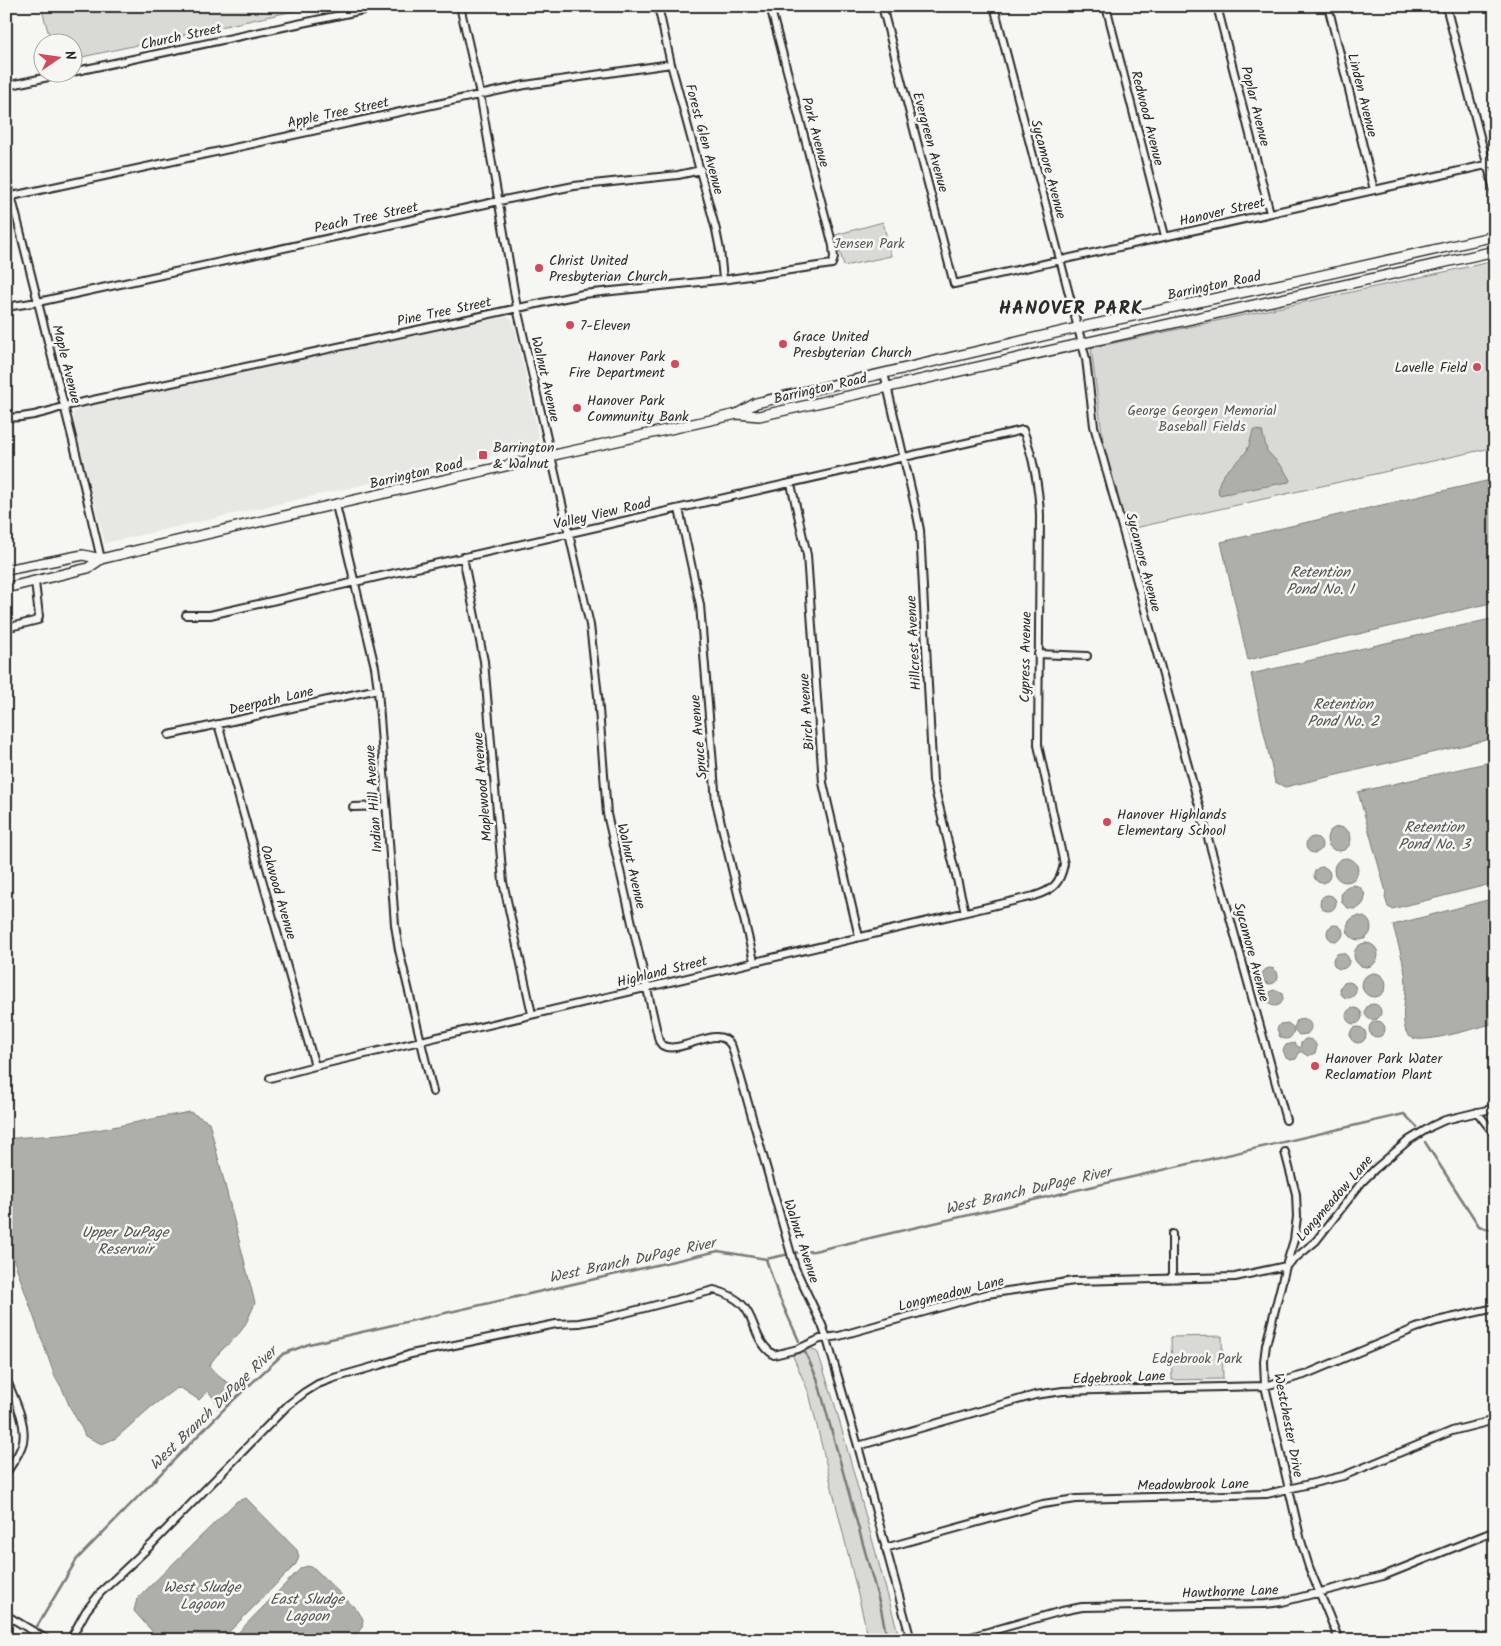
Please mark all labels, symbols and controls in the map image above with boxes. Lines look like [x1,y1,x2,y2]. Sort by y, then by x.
street label: Church Street [139,18,224,56]
north arrow [32,32,82,82]
text: N [58,49,81,62]
street label: Linden Avenue [1341,51,1383,140]
street label: Poplar Avenue [1234,64,1276,149]
street label: Redwood Avenue [1125,68,1170,169]
street label: Forest Glen Avenue [679,81,730,198]
street label: Evergreen Avenue [906,90,954,196]
street label: Apple Tree Street [286,91,391,134]
street label: Park Avenue [795,95,835,171]
street label: Sycamore Avenue [1024,117,1072,222]
street label: Hanover Street [1177,191,1268,233]
street label: Peach Tree Street [312,196,421,240]
park label: Jensen Park [833,233,905,255]
place label: Christ United Presbyterian Church [549,250,668,288]
marker: Christ United Presbyterian Church [533,262,545,274]
street label: Barrington Road [1165,265,1264,307]
street label: Pine Tree Street [395,291,494,333]
district label: HANOVER PARK [999,294,1143,324]
place label: 7-Eleven [580,315,630,337]
marker: 7-Eleven [564,319,576,331]
street label: Maple Avenue [46,322,87,407]
place label: Grace United Presbyterian Church [793,326,912,364]
street label: Walnut Avenue [524,334,566,425]
marker: Grace United Presbyterian Church [777,338,789,350]
place label: Hanover Park Fire Department [569,346,666,384]
place label: Lavelle Field [1394,357,1468,379]
marker: Hanover Park Fire Department [669,358,681,370]
marker: Lavelle Field [1471,361,1483,373]
street label: Barrington Road [771,367,870,410]
place label: Hanover Park Community Bank [587,390,689,428]
park label: George Georgen Memorial Baseball Fields [1127,400,1277,438]
marker: Hanover Park Community Bank [571,402,583,414]
place label: Barrington & Walnut [493,437,554,475]
marker: Barrington & Walnut [477,449,489,461]
street label: Barrington Road [367,452,466,495]
street label: Valley View Road [551,492,654,536]
street label: Sycamore Avenue [1119,510,1167,615]
water label: Retention Pond No. 1 [1286,561,1356,602]
street label: Hillcrest Avenue [900,594,927,691]
street label: Cypress Avenue [1014,610,1038,703]
street label: Birch Avenue [793,672,821,751]
street label: Deerpath Lane [227,680,316,721]
street label: Spruce Avenue [684,693,714,780]
water label: Retention Pond No. 2 [1307,693,1380,734]
street label: Maplewood Avenue [467,730,499,843]
street label: Indian Hill Avenue [359,744,389,854]
place label: Hanover Highlands Elementary School [1117,804,1227,842]
marker: Hanover Highlands Elementary School [1101,816,1113,828]
water label: Retention Pond No. 3 [1398,816,1472,857]
street label: Walnut Avenue [610,821,652,912]
street label: Oakwood Avenue [254,842,302,943]
street label: Sycamore Avenue [1227,900,1275,1005]
street label: Highland Street [615,950,710,994]
place label: Hanover Park Water Reclamation Plant [1325,1048,1443,1086]
marker: Hanover Park Water Reclamation Plant [1309,1060,1321,1072]
street label: Longmeadow Lane [1291,1150,1379,1247]
water label: West Branch DuPage River [943,1160,1116,1222]
street label: Walnut Avenue [777,1196,825,1287]
water label: Upper DuPage Reservoir [82,1221,170,1262]
water label: West Branch DuPage River [547,1231,720,1290]
street label: Longmeadow Lane [896,1270,1007,1318]
water label: West Branch DuPage River [144,1339,285,1476]
park label: Edgebrook Park [1152,1348,1243,1370]
street label: Edgebrook Lane [1072,1365,1167,1391]
street label: Westchester Drive [1267,1371,1309,1480]
street label: Meadowbrook Lane [1137,1473,1250,1497]
water label: West Sludge Lagoon [164,1576,242,1617]
street label: Hawthorne Lane [1181,1579,1279,1605]
water label: East Sludge Lagoon [270,1588,345,1629]

